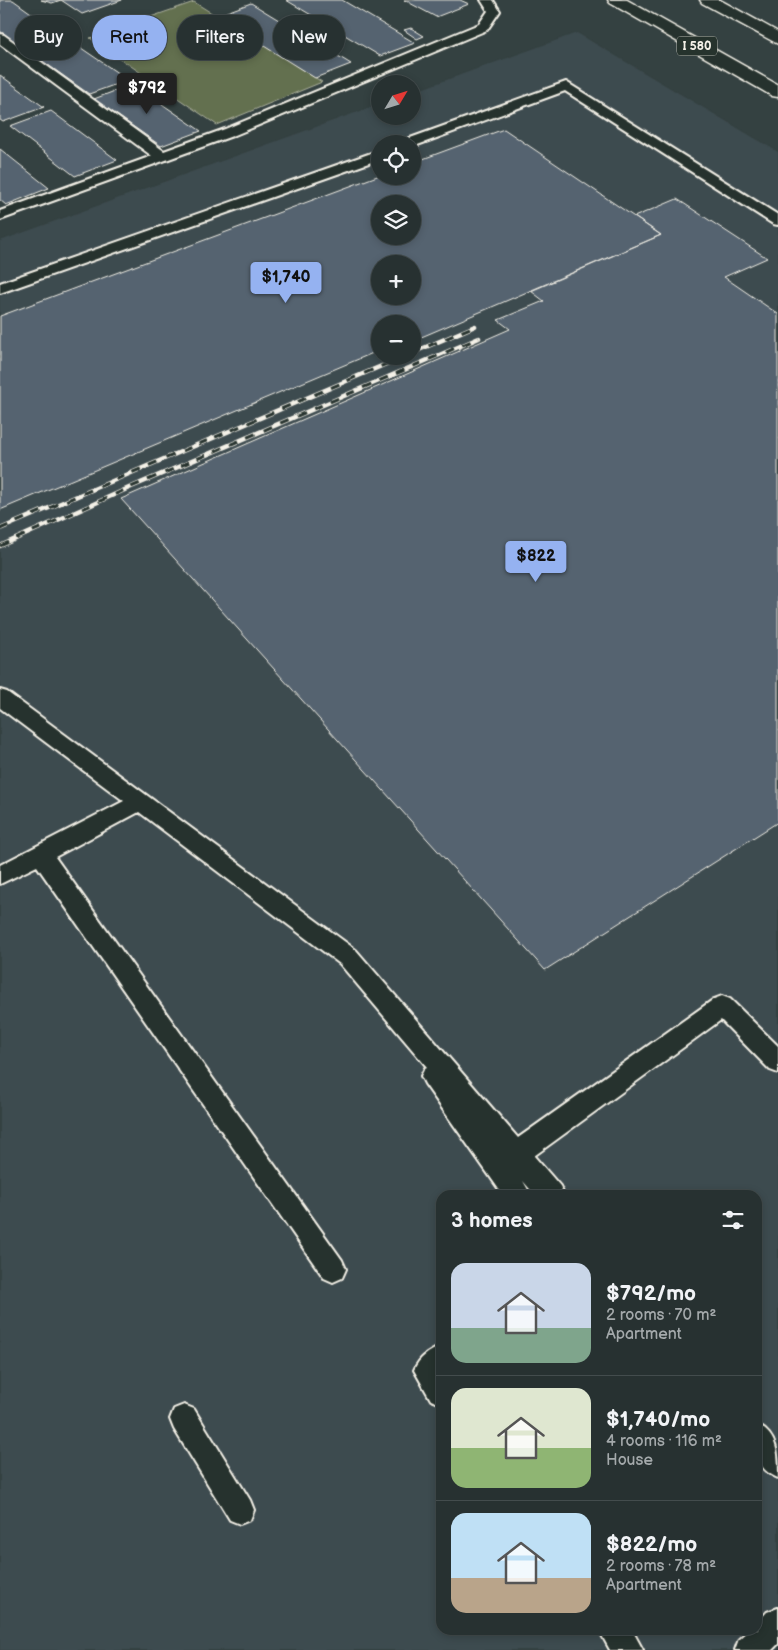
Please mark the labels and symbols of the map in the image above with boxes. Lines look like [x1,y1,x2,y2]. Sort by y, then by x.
road number: I 580 [677,36,717,56]
pin: $792 [117,72,177,115]
north arrow [371,75,421,125]
pin: $1,740 [245,262,327,304]
pin: $822 [506,540,566,583]

